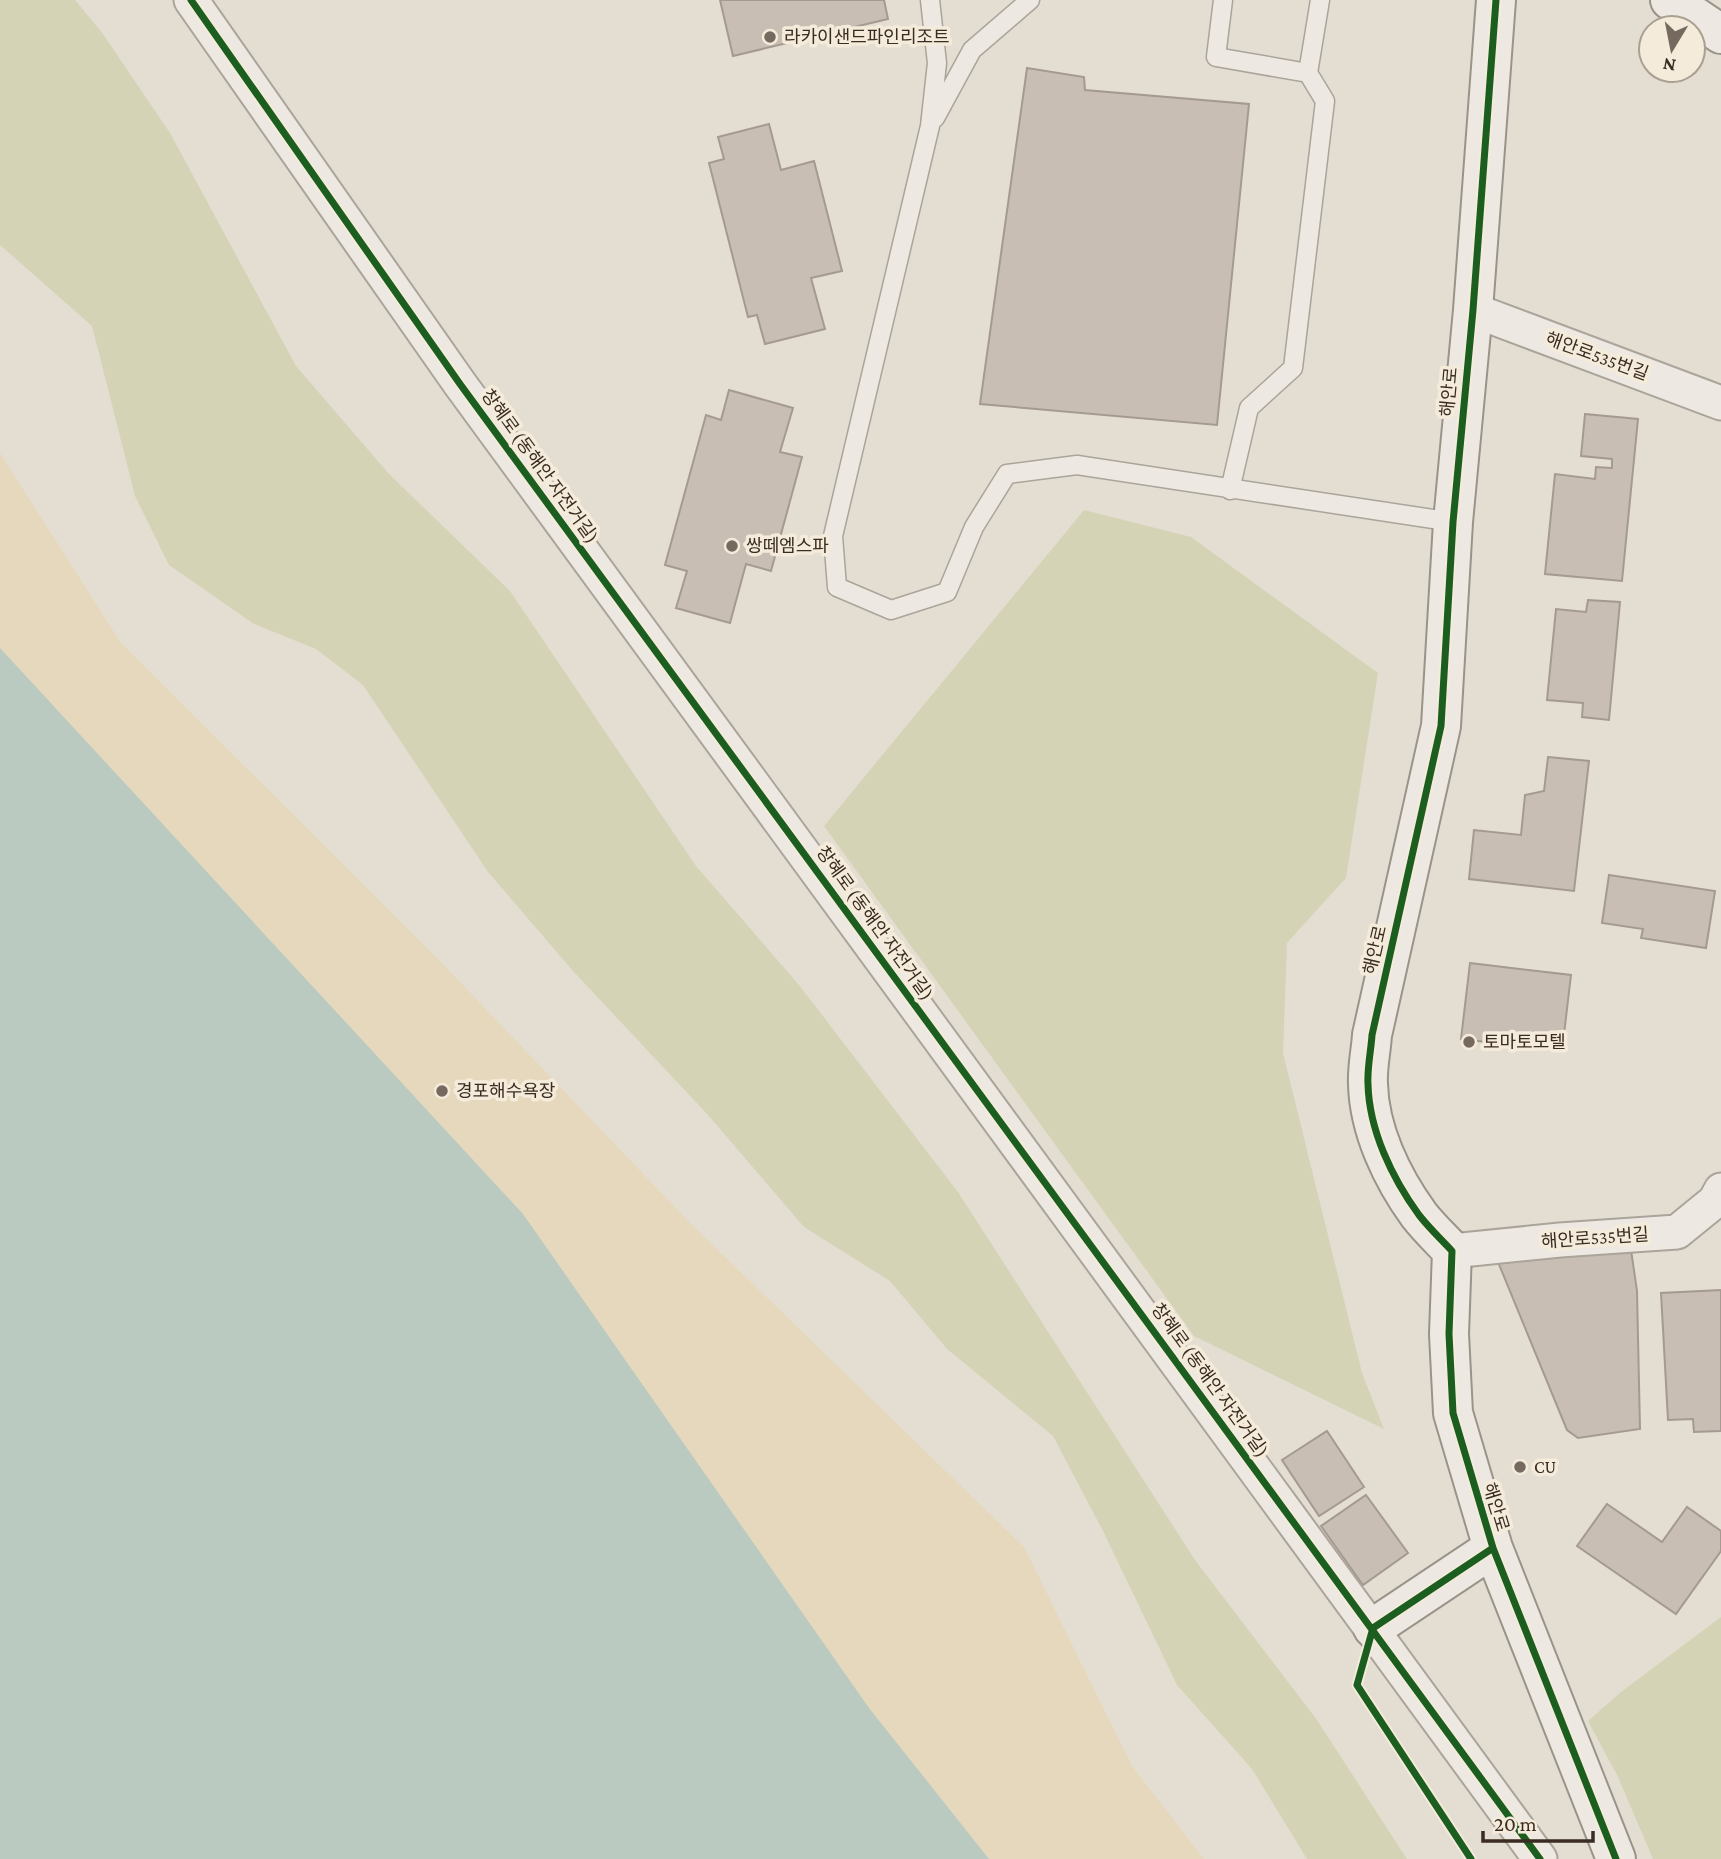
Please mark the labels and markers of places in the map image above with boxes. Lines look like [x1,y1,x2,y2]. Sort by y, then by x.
place label: 라카이샌드파인리조트 [784,27,950,47]
marker: 라카이샌드파인리조트 [762,29,778,45]
place label: 쌍떼엠스파 [746,536,829,556]
marker: 쌍떼엠스파 [724,538,740,554]
place label: 토마토모텔 [1483,1032,1566,1052]
marker: 토마토모텔 [1461,1034,1477,1050]
place label: 경포해수욕장 [456,1081,555,1101]
marker: 경포해수욕장 [434,1083,450,1099]
place label: CU [1534,1457,1556,1477]
marker: CU [1512,1459,1528,1475]

